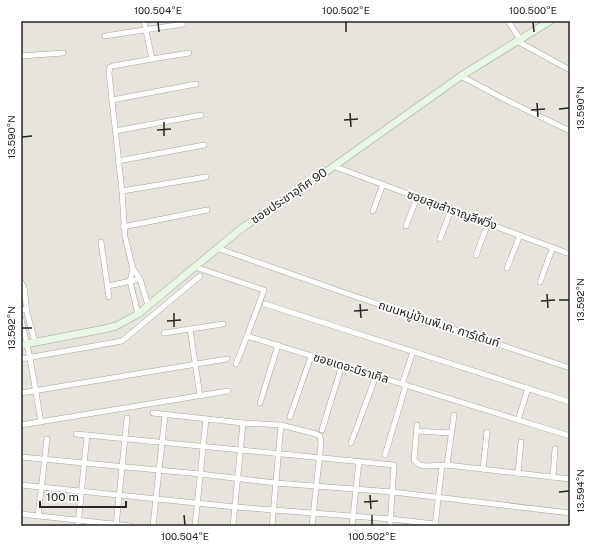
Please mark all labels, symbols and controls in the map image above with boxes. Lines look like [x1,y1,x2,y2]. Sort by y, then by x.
text: 100.504°E [134,4,182,16]
text: 100.502°E [322,4,370,16]
text: 100.500°E [509,4,557,16]
text: 13.590°N [574,86,586,130]
text: 13.590°N [5,115,17,159]
street label: ซอยประชาอุทิศ 90 [248,165,330,227]
street label: ซอยสุขสำราญลีฟวิ่ง [405,186,499,233]
text: 13.592°N [574,278,586,322]
street label: ถนนหมู่บ้านพี.เค. การ์เด้นท์ [377,298,501,350]
text: 13.592°N [5,306,17,350]
street label: ซอยเดอะมิราเคิล [312,350,390,386]
text: 13.594°N [574,469,586,513]
scale bar [40,483,126,509]
text: 100 m [46,490,79,504]
text: 100.504°E [161,530,209,542]
text: 100.502°E [348,530,396,542]

